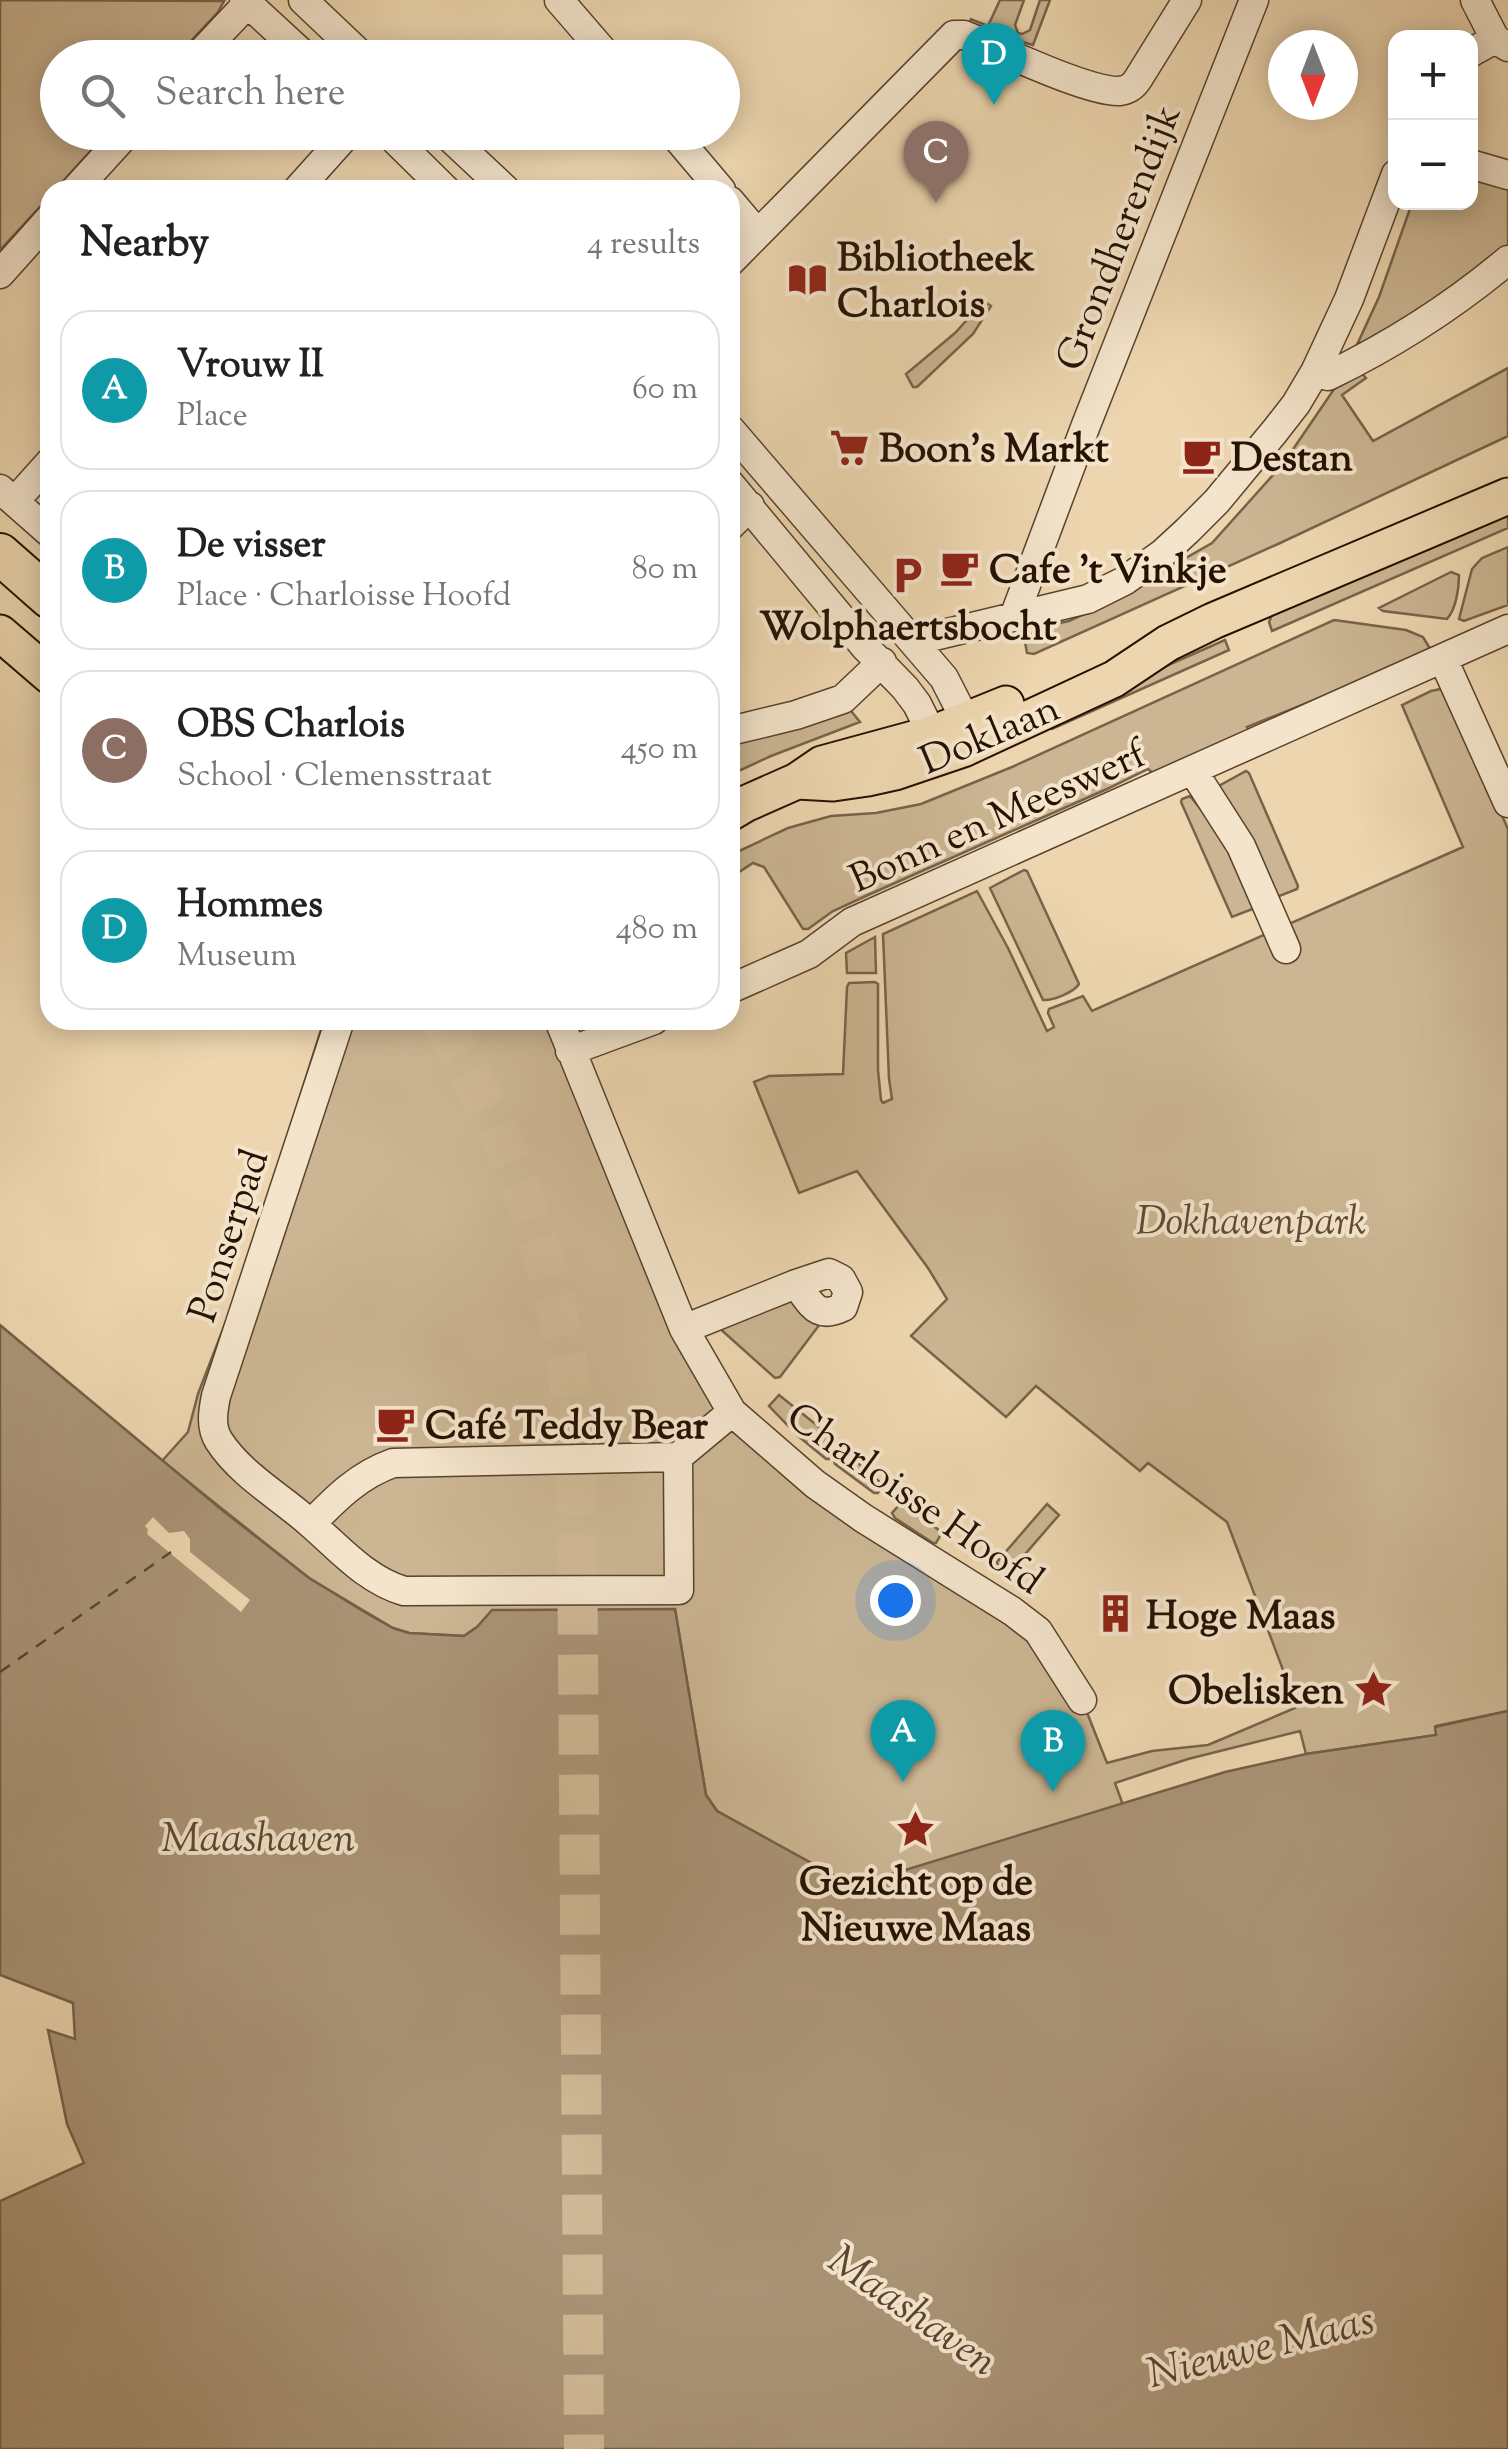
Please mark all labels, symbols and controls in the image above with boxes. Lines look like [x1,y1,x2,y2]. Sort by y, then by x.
pin: D [962,22,1026,105]
north arrow [1268,30,1358,120]
map controls [1388,30,1478,210]
button: + [1388,30,1478,120]
search box [40,40,740,150]
icon: search [75,68,130,123]
text: Search here [155,68,346,122]
street label: Grondherendijk [1044,97,1198,380]
pin: C [904,120,968,203]
button: − [1388,120,1478,210]
text: Nearby [80,215,209,275]
text: 4 results [587,222,700,268]
place label: Bibliotheek Charlois [837,232,1035,335]
library icon: Bibliotheek Charlois [786,258,828,300]
text: Vrouw II [177,340,324,394]
text: A [102,367,127,413]
text: 60 m [632,367,698,413]
text: Place [177,394,248,440]
place label: Boon's Markt [879,423,1109,480]
supermarket icon: Boon's Markt [828,426,870,468]
place label: Destan [1231,432,1353,489]
cafe icon: Destan [1180,435,1222,477]
text: De visser [177,520,325,574]
place label: Cafe 't Vinkje [989,544,1227,601]
text: B [104,547,125,593]
text: 80 m [632,547,698,593]
cafe icon: Cafe 't Vinkje [938,547,980,589]
parking icon: Wolphaertsbocht [887,554,929,596]
text: Place · Charloisse Hoofd [177,574,511,620]
place label: Wolphaertsbocht [759,601,1057,658]
street label: Doklaan [912,682,1069,792]
text: OBS Charlois [177,700,405,754]
text: C [102,727,127,773]
text: 450 m [621,727,698,773]
street label: Bonn en Meeswerf [842,727,1158,910]
text: School · Clemensstraat [177,754,492,800]
text: Hommes [177,880,323,934]
text: D [102,907,127,953]
text: 480 m [616,907,698,953]
text: Museum [177,934,297,980]
street label: Ponserpad [177,1143,286,1330]
park label: Dokhavenpark [1136,1196,1366,1253]
street label: Charloisse Hoofd [773,1391,1053,1611]
place label: Café Teddy Bear [425,1400,709,1457]
cafe icon: Café Teddy Bear [374,1403,416,1445]
your location [870,1575,921,1626]
place label: Hoge Maas [1146,1590,1335,1647]
building icon: Hoge Maas [1095,1593,1137,1635]
place label: Obelisken [1168,1665,1344,1722]
place icon: Obelisken [1353,1668,1395,1710]
pin: A [870,1700,936,1782]
pin: B [1020,1710,1086,1792]
place icon: Gezicht op de Nieuwe Maas [895,1809,937,1851]
water label: Maashaven [161,1811,355,1871]
place label: Gezicht op de Nieuwe Maas [799,1856,1033,1959]
water label: Maashaven [814,2233,1008,2393]
water label: Nieuwe Maas [1142,2293,1381,2407]

